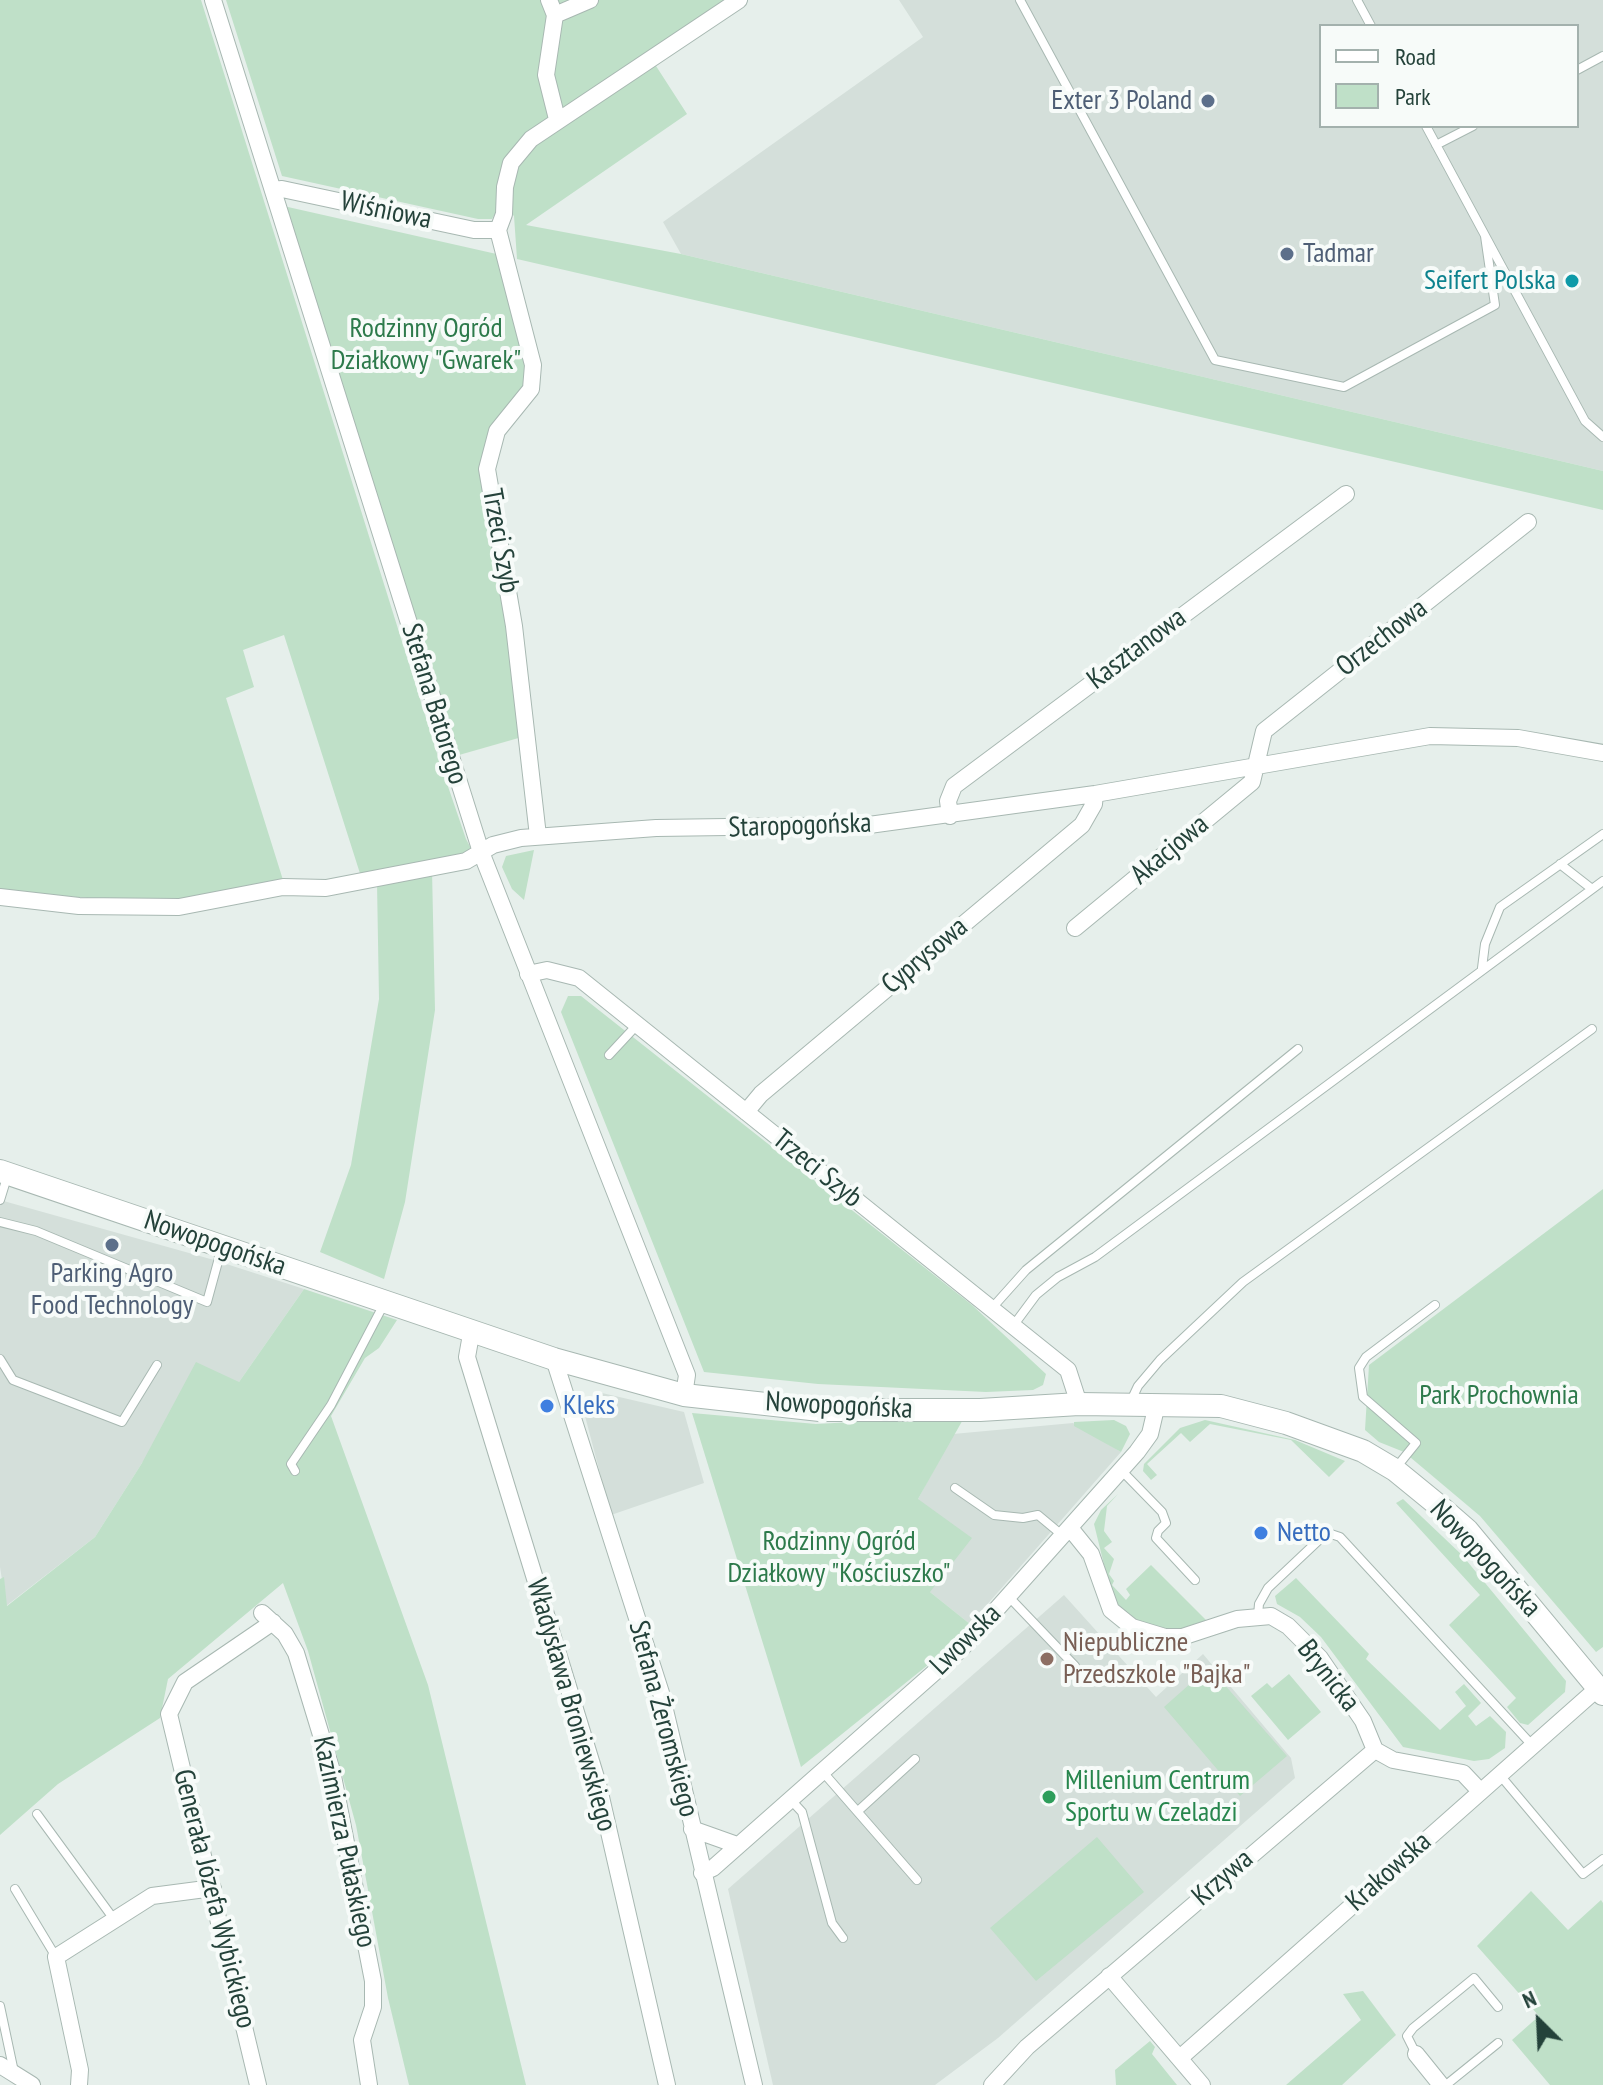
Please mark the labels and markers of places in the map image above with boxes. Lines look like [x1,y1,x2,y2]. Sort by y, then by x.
place label: Exter 3 Poland [1051,84,1192,118]
marker: Exter 3 Poland [1199,92,1217,110]
place label: Tadmar [1303,237,1374,271]
marker: Tadmar [1278,245,1296,263]
place label: Seifert Polska [1424,264,1556,298]
marker: Seifert Polska [1563,272,1581,290]
marker: Parking Agro Food Technology [103,1236,121,1254]
place label: Parking Agro Food Technology [31,1257,193,1323]
place label: Kleks [563,1389,615,1423]
marker: Kleks [538,1397,556,1415]
place label: Netto [1277,1516,1331,1550]
marker: Netto [1252,1524,1270,1542]
place label: Niepubliczne Przedszkole "Bajka" [1063,1626,1250,1692]
marker: Niepubliczne Przedszkole "Bajka" [1038,1650,1056,1668]
place label: Millenium Centrum Sportu w Czeladzi [1065,1764,1250,1830]
marker: Millenium Centrum Sportu w Czeladzi [1040,1788,1058,1806]

